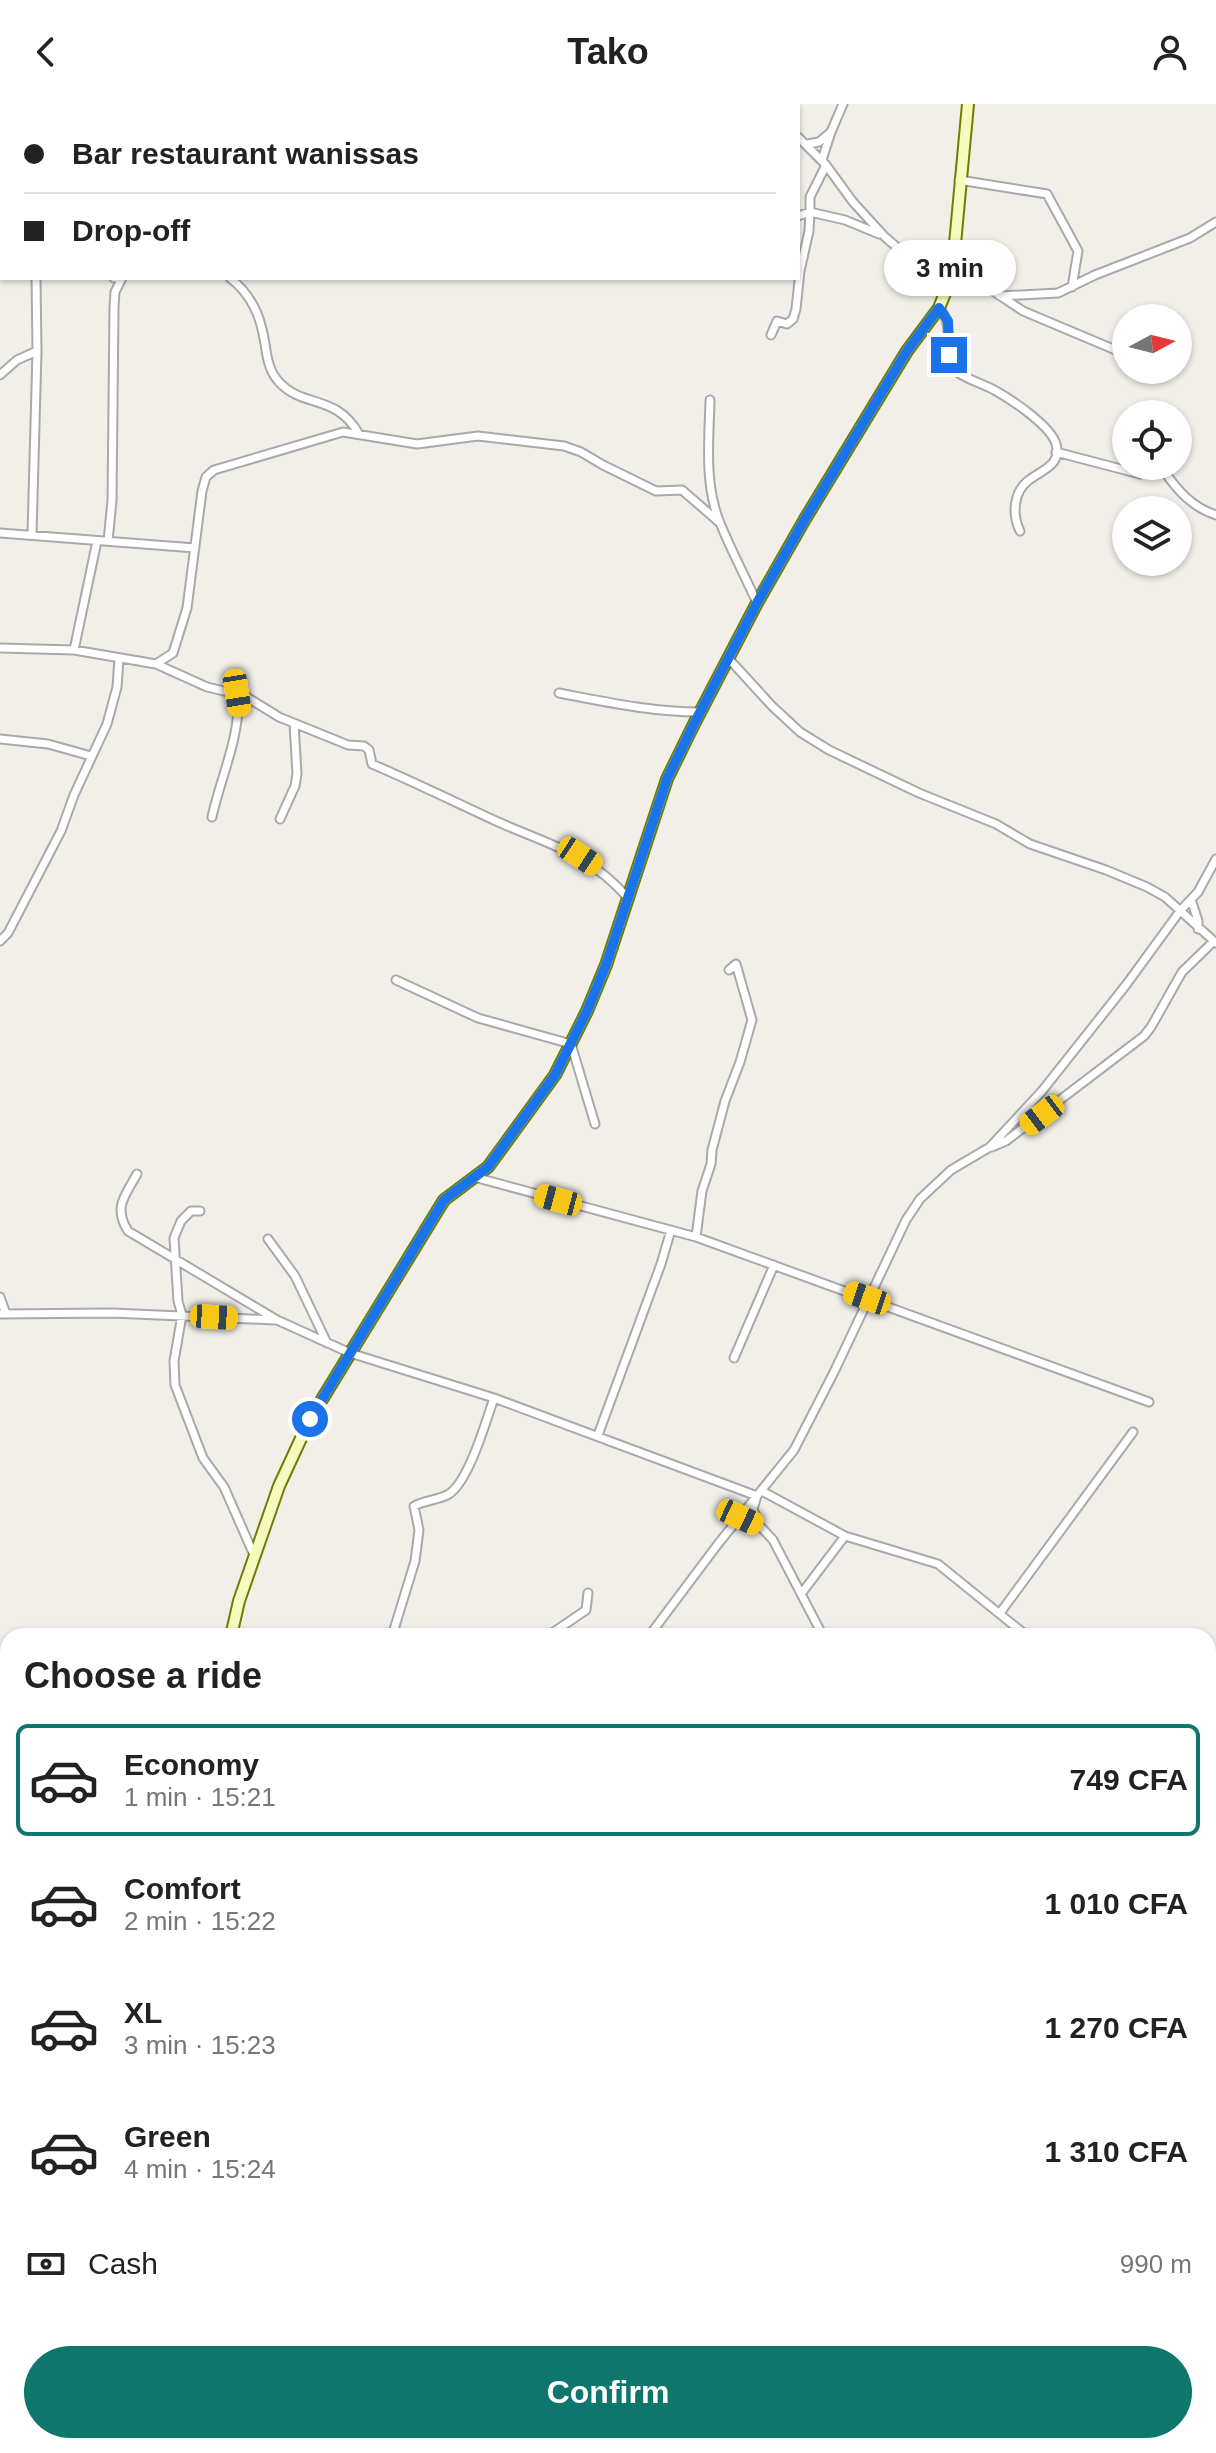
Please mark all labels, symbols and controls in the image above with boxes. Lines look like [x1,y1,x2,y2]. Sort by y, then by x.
icon: back [24,30,68,74]
icon: person [1148,30,1192,74]
text: Tako [567,31,649,72]
text: Bar restaurant wanissas [72,137,419,170]
text: Drop-off [72,214,190,247]
callout: 3 min [883,239,1015,295]
text: 3 min [916,253,984,283]
north arrow [1112,304,1192,384]
map controls [1112,304,1192,576]
route end [931,337,967,373]
button: locate [1112,400,1192,480]
button: layers [1112,496,1192,576]
car [221,667,253,719]
car [553,833,607,879]
car [1016,1091,1068,1139]
car [532,1182,584,1218]
car [840,1279,894,1317]
car [189,1304,239,1330]
route start [292,1401,328,1437]
car [713,1496,767,1538]
text: Choose a ride [24,1655,262,1696]
icon: car [28,1744,100,1816]
text: Economy [124,1748,259,1781]
text: 749 CFA [1070,1763,1188,1796]
text: 1 min · 15:21 [124,1782,276,1812]
icon: car [28,1868,100,1940]
text: Comfort [124,1872,241,1905]
text: 1 010 CFA [1045,1887,1188,1920]
text: 2 min · 15:22 [124,1906,276,1936]
icon: car [28,1992,100,2064]
text: XL [124,1996,162,2029]
text: 1 270 CFA [1045,2011,1188,2044]
text: 3 min · 15:23 [124,2030,276,2060]
icon: car [28,2116,100,2188]
text: Green [124,2120,211,2153]
text: 1 310 CFA [1045,2135,1188,2168]
text: 4 min · 15:24 [124,2154,276,2184]
icon: cash [24,2242,68,2286]
text: Cash [88,2247,158,2280]
text: 990 m [1120,2249,1192,2279]
button: Confirm [24,2346,1192,2438]

